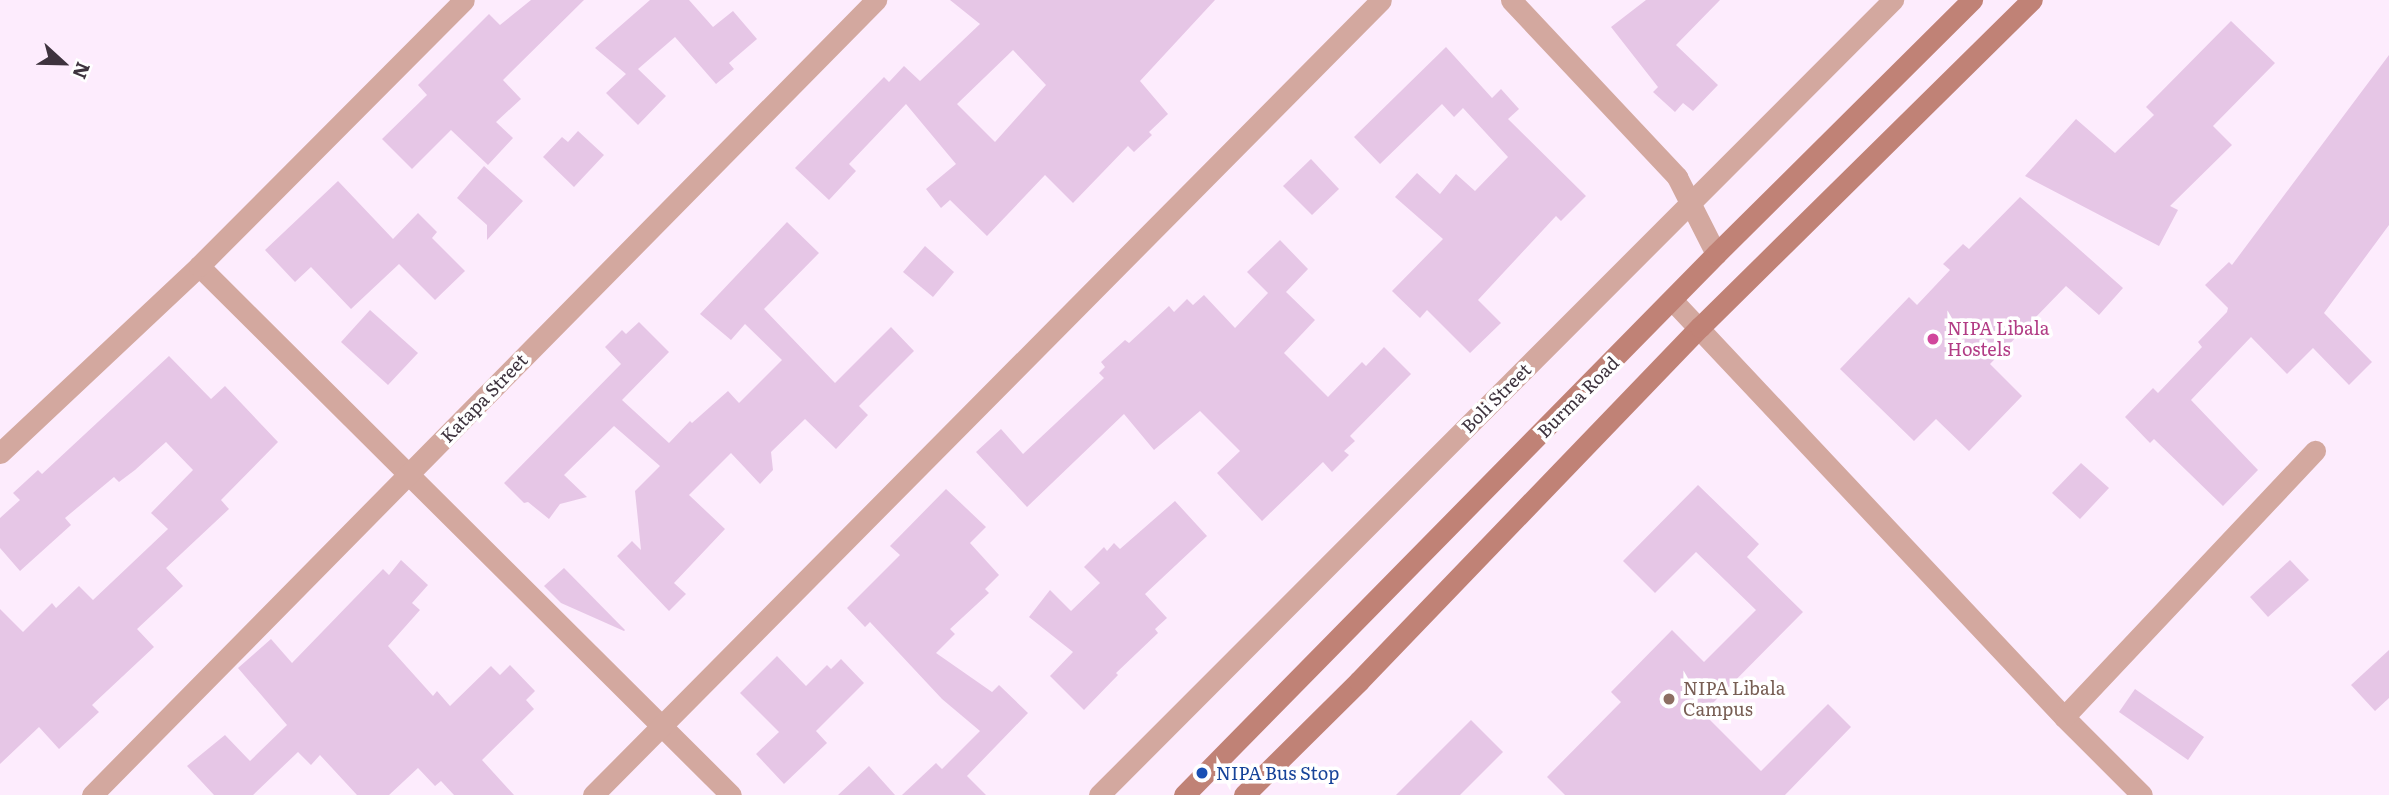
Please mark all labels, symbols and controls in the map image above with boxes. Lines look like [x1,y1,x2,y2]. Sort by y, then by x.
north arrow [28,28,98,98]
text: N [67,58,98,83]
place label: NIPA Libala Hostels [1947,318,2049,360]
marker: NIPA Libala Hostels [1925,331,1941,347]
street label: Katapa Street [436,349,532,447]
street label: Burma Road [1533,352,1623,442]
street label: Boli Street [1457,359,1535,437]
place label: NIPA Libala Campus [1683,678,1785,720]
marker: NIPA Libala Campus [1661,691,1677,707]
place label: NIPA Bus Stop [1216,762,1339,784]
marker: NIPA Bus Stop [1194,765,1210,781]

